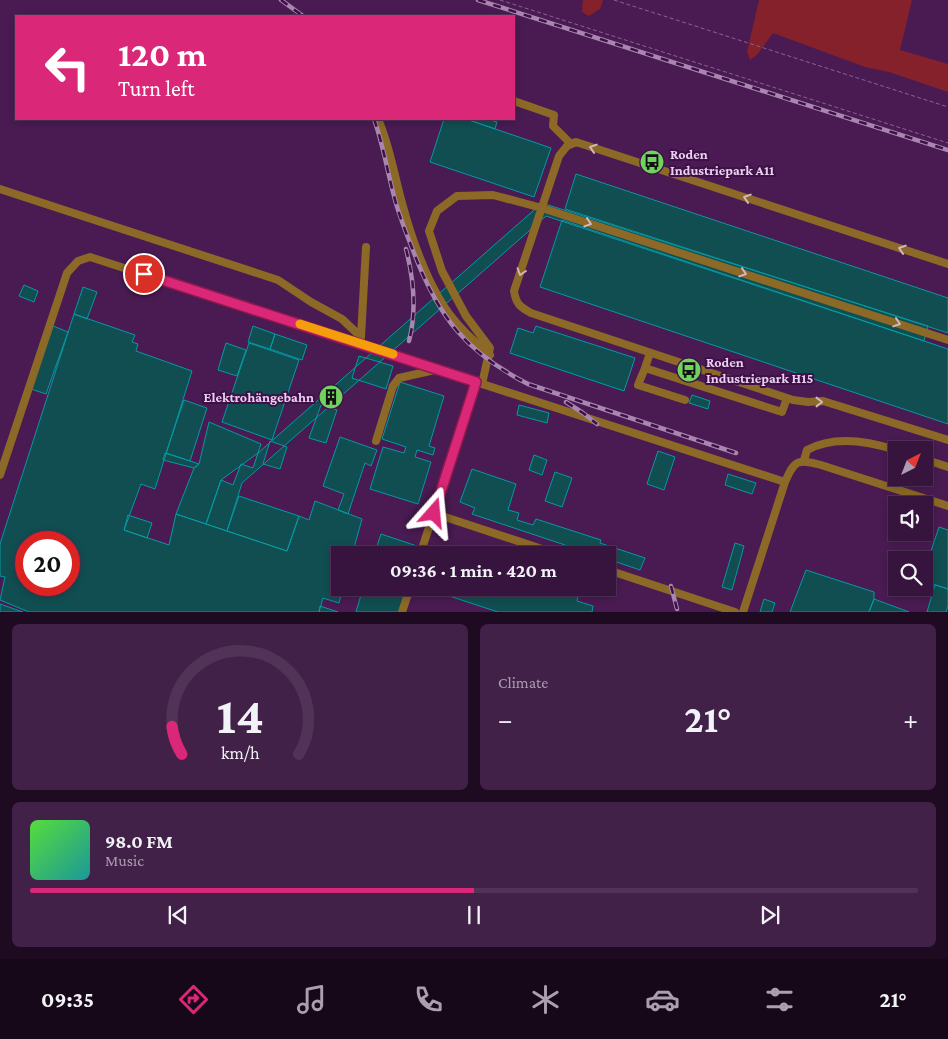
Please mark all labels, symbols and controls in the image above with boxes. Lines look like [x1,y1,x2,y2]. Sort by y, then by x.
icon: left [35,35,100,100]
text: 120 m [118,35,207,74]
text: Turn left [118,76,195,101]
one-way arrow [589,143,597,153]
place label: Roden Industriepark A11 [670,146,774,178]
bus stop icon: Roden Industriepark A11 [639,149,665,175]
one-way arrow [744,194,752,204]
one-way arrow [584,217,592,227]
one-way arrow [898,244,906,254]
pin [123,253,165,295]
icon: arrive [130,260,158,288]
one-way arrow [516,267,526,276]
one-way arrow [738,268,747,278]
one-way arrow [893,318,901,328]
place label: Roden Industriepark H15 [706,354,813,386]
bus stop icon: Roden Industriepark H15 [676,357,702,383]
building icon: Elektrohängebahn [318,384,344,410]
place label: Elektrohängebahn [203,389,314,405]
one-way arrow [815,397,823,407]
north arrow [888,441,932,486]
map controls [888,441,933,596]
position arrow [407,486,459,538]
button: sound [888,496,933,541]
speed limit sign: 20 [15,531,80,596]
button: search [888,551,933,596]
text: 09:36 · 1 min · 420 m [390,560,557,581]
text: Climate [498,674,548,691]
text: 14 [216,686,264,744]
text: 21° [684,698,732,740]
text: − [498,704,513,735]
text: + [903,704,918,735]
text: km/h [221,743,260,763]
text: 98.0 FM [105,831,173,852]
text: Music [105,852,144,869]
icon: previous [164,901,192,929]
icon: pause [460,901,488,929]
icon: next [756,901,784,929]
icon: directions [176,982,211,1017]
icon: music [294,982,329,1017]
icon: phone [411,982,446,1017]
icon: climate [528,982,563,1017]
icon: car [645,982,680,1017]
icon: filters [762,982,797,1017]
text: 09:35 [41,987,94,1012]
text: 21° [879,987,907,1012]

